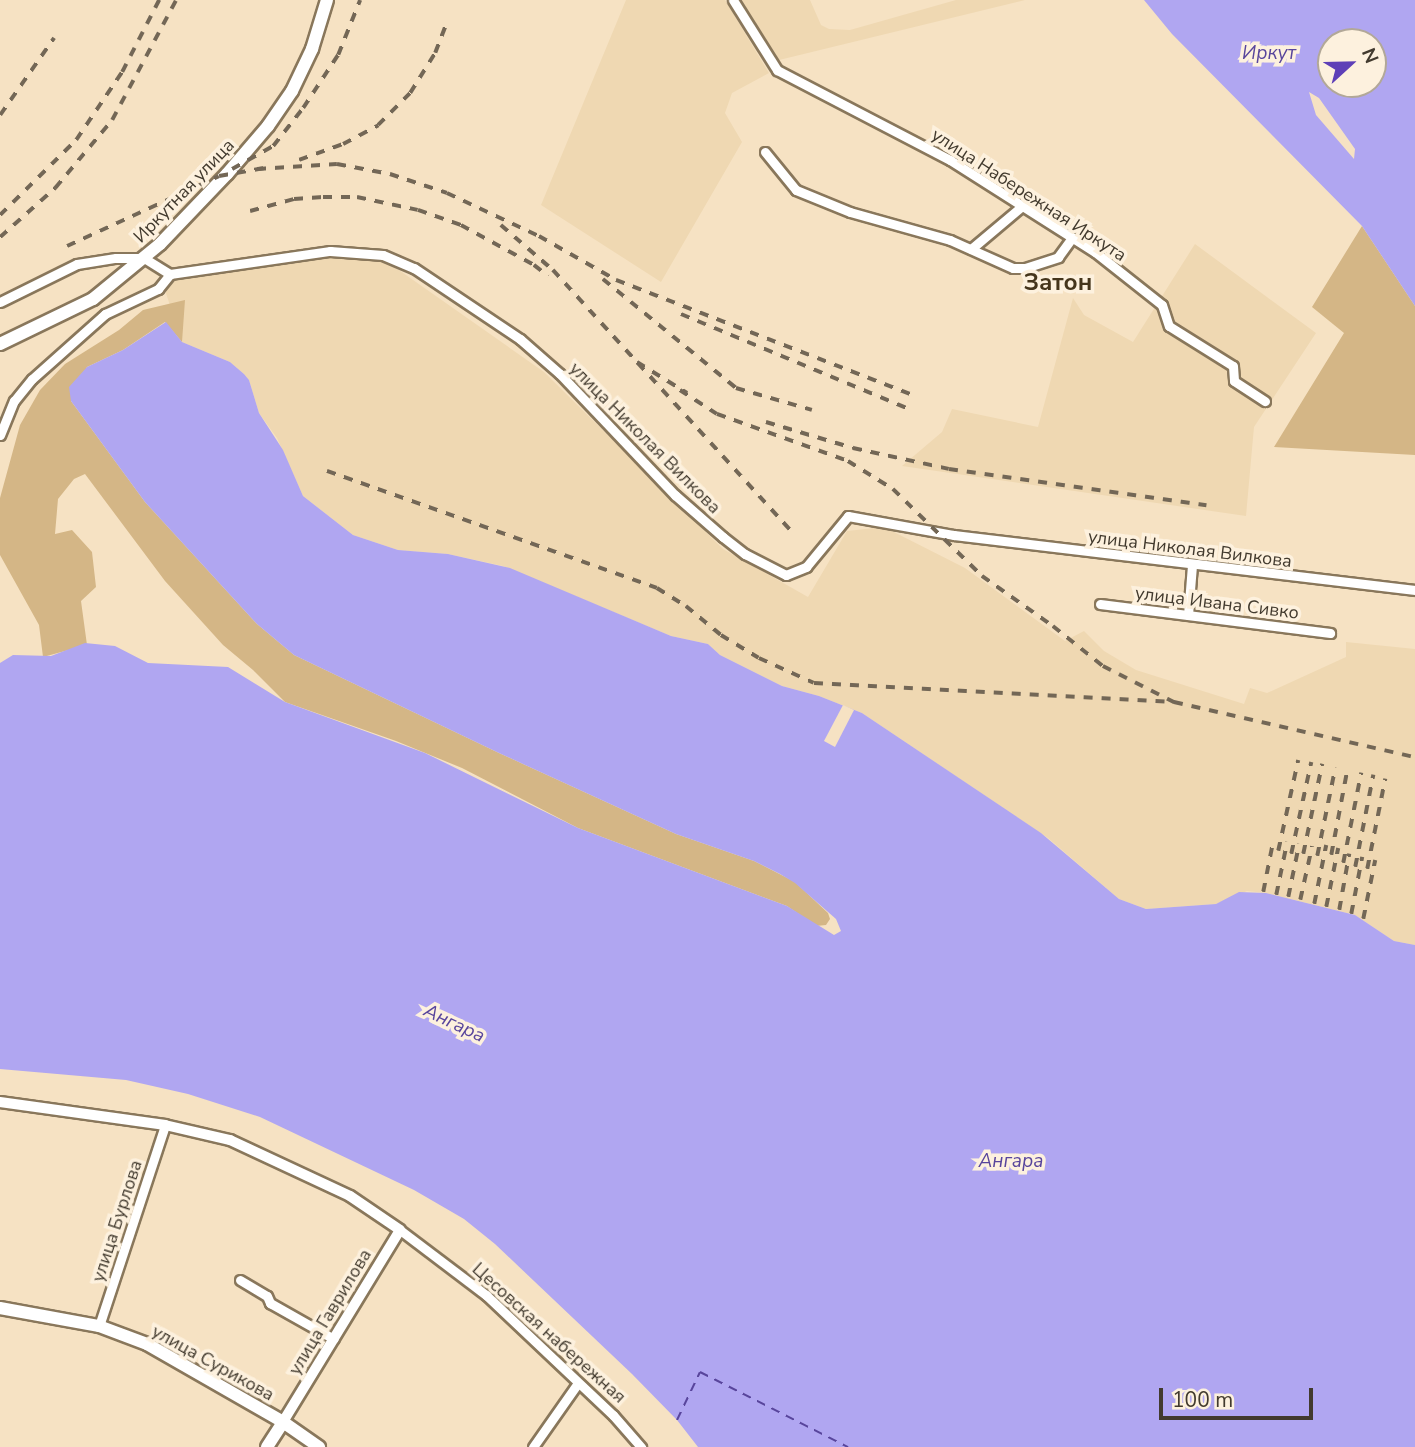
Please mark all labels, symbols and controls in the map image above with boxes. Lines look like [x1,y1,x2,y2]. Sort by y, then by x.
north arrow [1317,28,1387,98]
water label: Иркут [1242,43,1296,65]
text: N [1355,44,1384,67]
street label: улица Набережная Иркута [928,124,1130,266]
street label: Иркутная улица [129,135,239,247]
district label: Затон [1024,269,1092,297]
street label: улица Николая Вилкова [565,358,725,518]
street label: улица Николая Вилкова [1087,526,1293,572]
street label: улица Ивана Сивко [1134,582,1300,624]
water label: Ангара [420,1000,488,1048]
water label: Ангара [978,1151,1044,1173]
street label: улица Бурлова [87,1157,147,1285]
street label: улица Гаврилова [284,1245,376,1379]
street label: Цесовская набережная [468,1258,630,1408]
street label: улица Сурикова [148,1320,278,1406]
scale bar [1163,1374,1317,1418]
text: 100 m [1172,1386,1233,1414]

